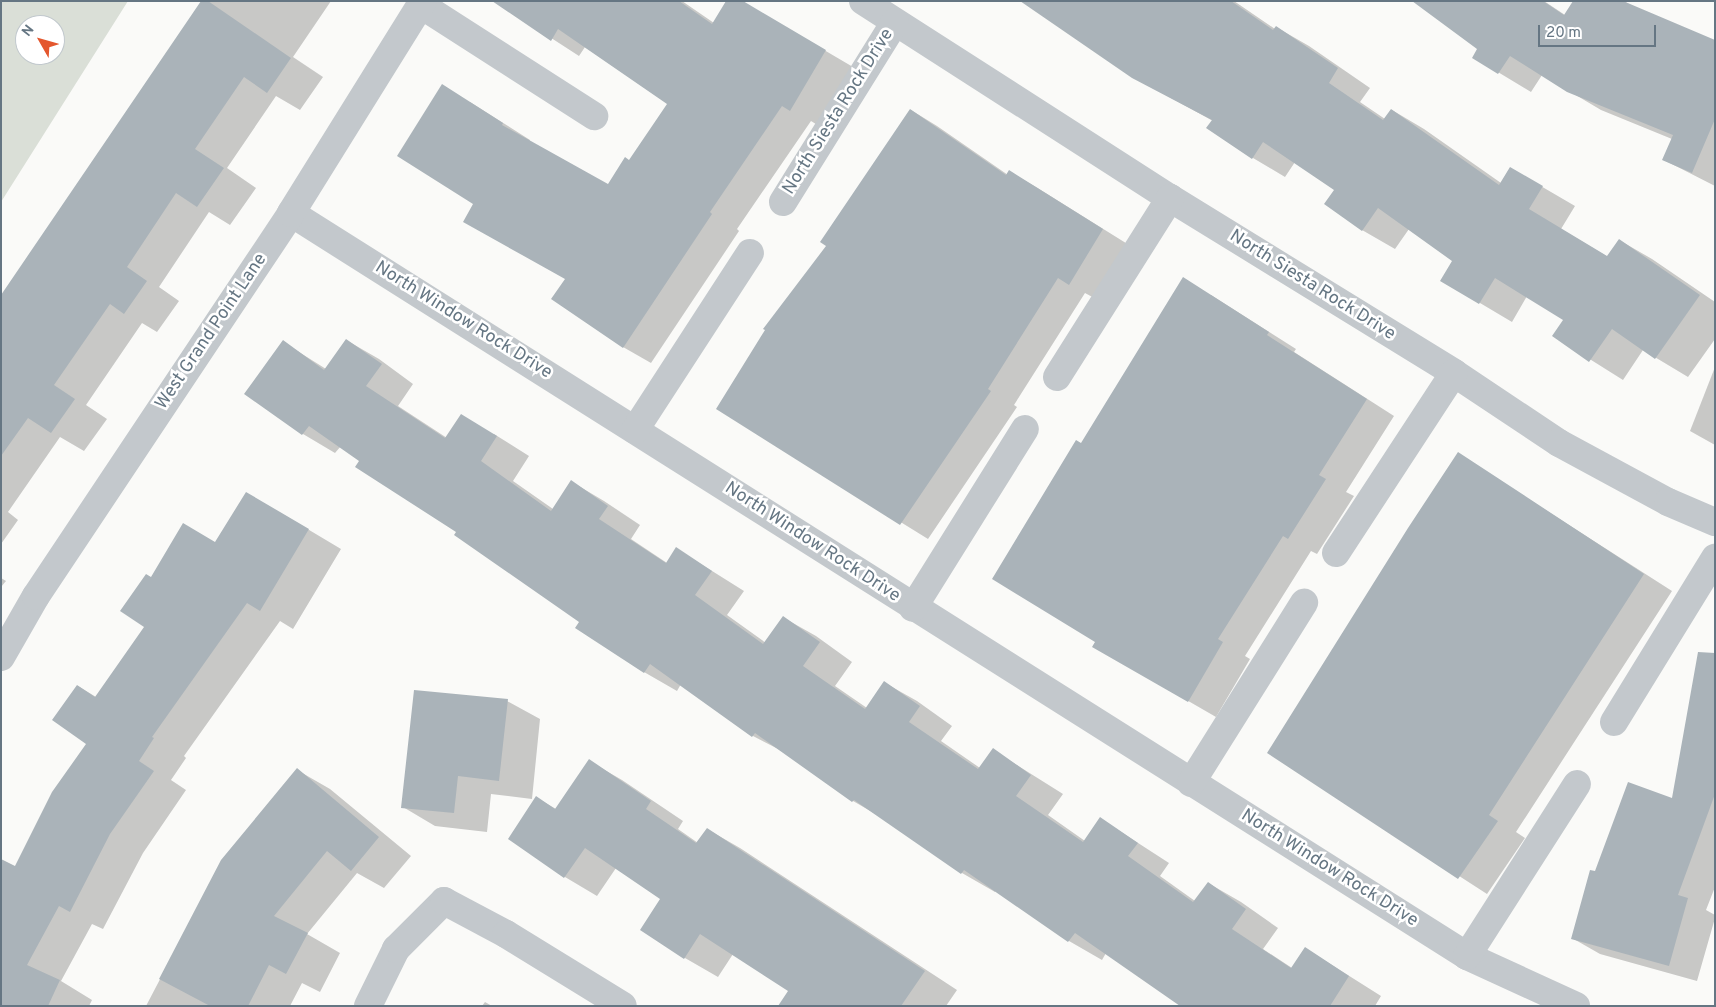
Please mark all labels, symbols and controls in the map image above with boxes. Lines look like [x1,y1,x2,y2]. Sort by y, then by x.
north arrow [15,15,65,65]
scale bar [1541,15,1658,47]
text: N [19,22,38,40]
text: 20 m [1546,24,1581,43]
street label: North Siesta Rock Drive [779,25,899,199]
street label: North Siesta Rock Drive [1225,226,1399,346]
street label: West Grand Point Lane [152,250,272,414]
street label: North Window Rock Drive [370,257,556,385]
street label: North Window Rock Drive [720,478,904,608]
street label: North Window Rock Drive [1236,805,1422,933]

